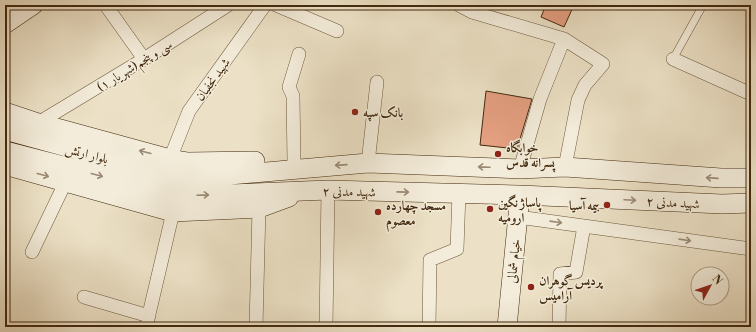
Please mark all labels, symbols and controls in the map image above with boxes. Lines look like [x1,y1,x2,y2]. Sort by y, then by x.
street label: سی و پنجم(شهریار ۱) [94,36,177,99]
street label: شهید نجفیان [192,55,234,104]
place label: بانک سپه [363,105,404,122]
marker: بانک سپه [350,107,360,117]
place label: خوابگاە پسرانە قدس [506,139,556,173]
street label: بلوار ارتش [63,141,110,168]
one-way arrow [139,148,152,155]
marker: خوابگاە پسرانە قدس [493,149,503,159]
one-way arrow [335,162,348,169]
one-way arrow [478,164,491,171]
one-way arrow [36,172,49,179]
one-way arrow [90,172,103,179]
one-way arrow [706,174,719,181]
street label: شهید مدنی ۲ [322,184,376,200]
one-way arrow [396,188,409,196]
one-way arrow [196,191,209,199]
place label: پاساژ نگین ارومیه [498,194,543,226]
street label: شهید مدنی ۲ [646,194,700,212]
one-way arrow [623,196,636,204]
place label: بیمه آسیا [569,197,600,214]
place label: مسجد چهارده معصوم [386,198,446,232]
marker: بیمه آسیا [602,200,612,210]
marker: پاساژ نگین ارومیه [485,204,495,214]
marker: مسجد چهارده معصوم [373,207,383,217]
one-way arrow [550,218,563,226]
one-way arrow [678,236,691,244]
street label: خیام شمالی [504,238,527,284]
north arrow [690,266,730,306]
text: N [709,272,725,288]
place label: پردیس گوهران آرامیس [539,273,604,304]
marker: پردیس گوهران آرامیس [526,282,536,292]

